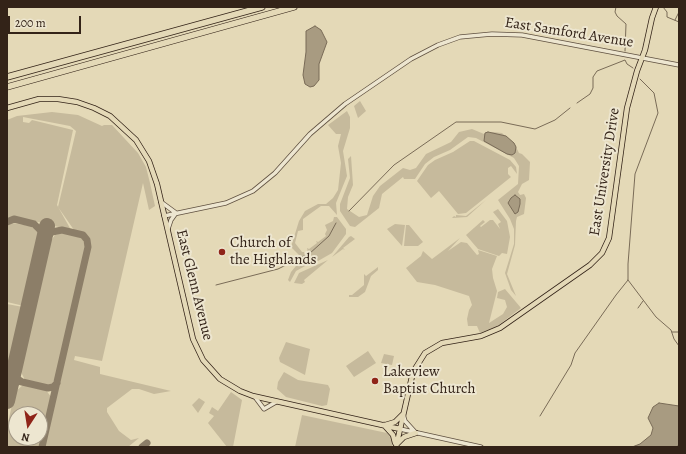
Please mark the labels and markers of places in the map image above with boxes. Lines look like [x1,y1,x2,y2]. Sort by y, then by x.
place label: Church of the Highlands [230,234,317,269]
marker: Church of the Highlands [217,247,227,257]
place label: Lakeview Baptist Church [383,363,475,398]
marker: Lakeview Baptist Church [370,376,380,386]

